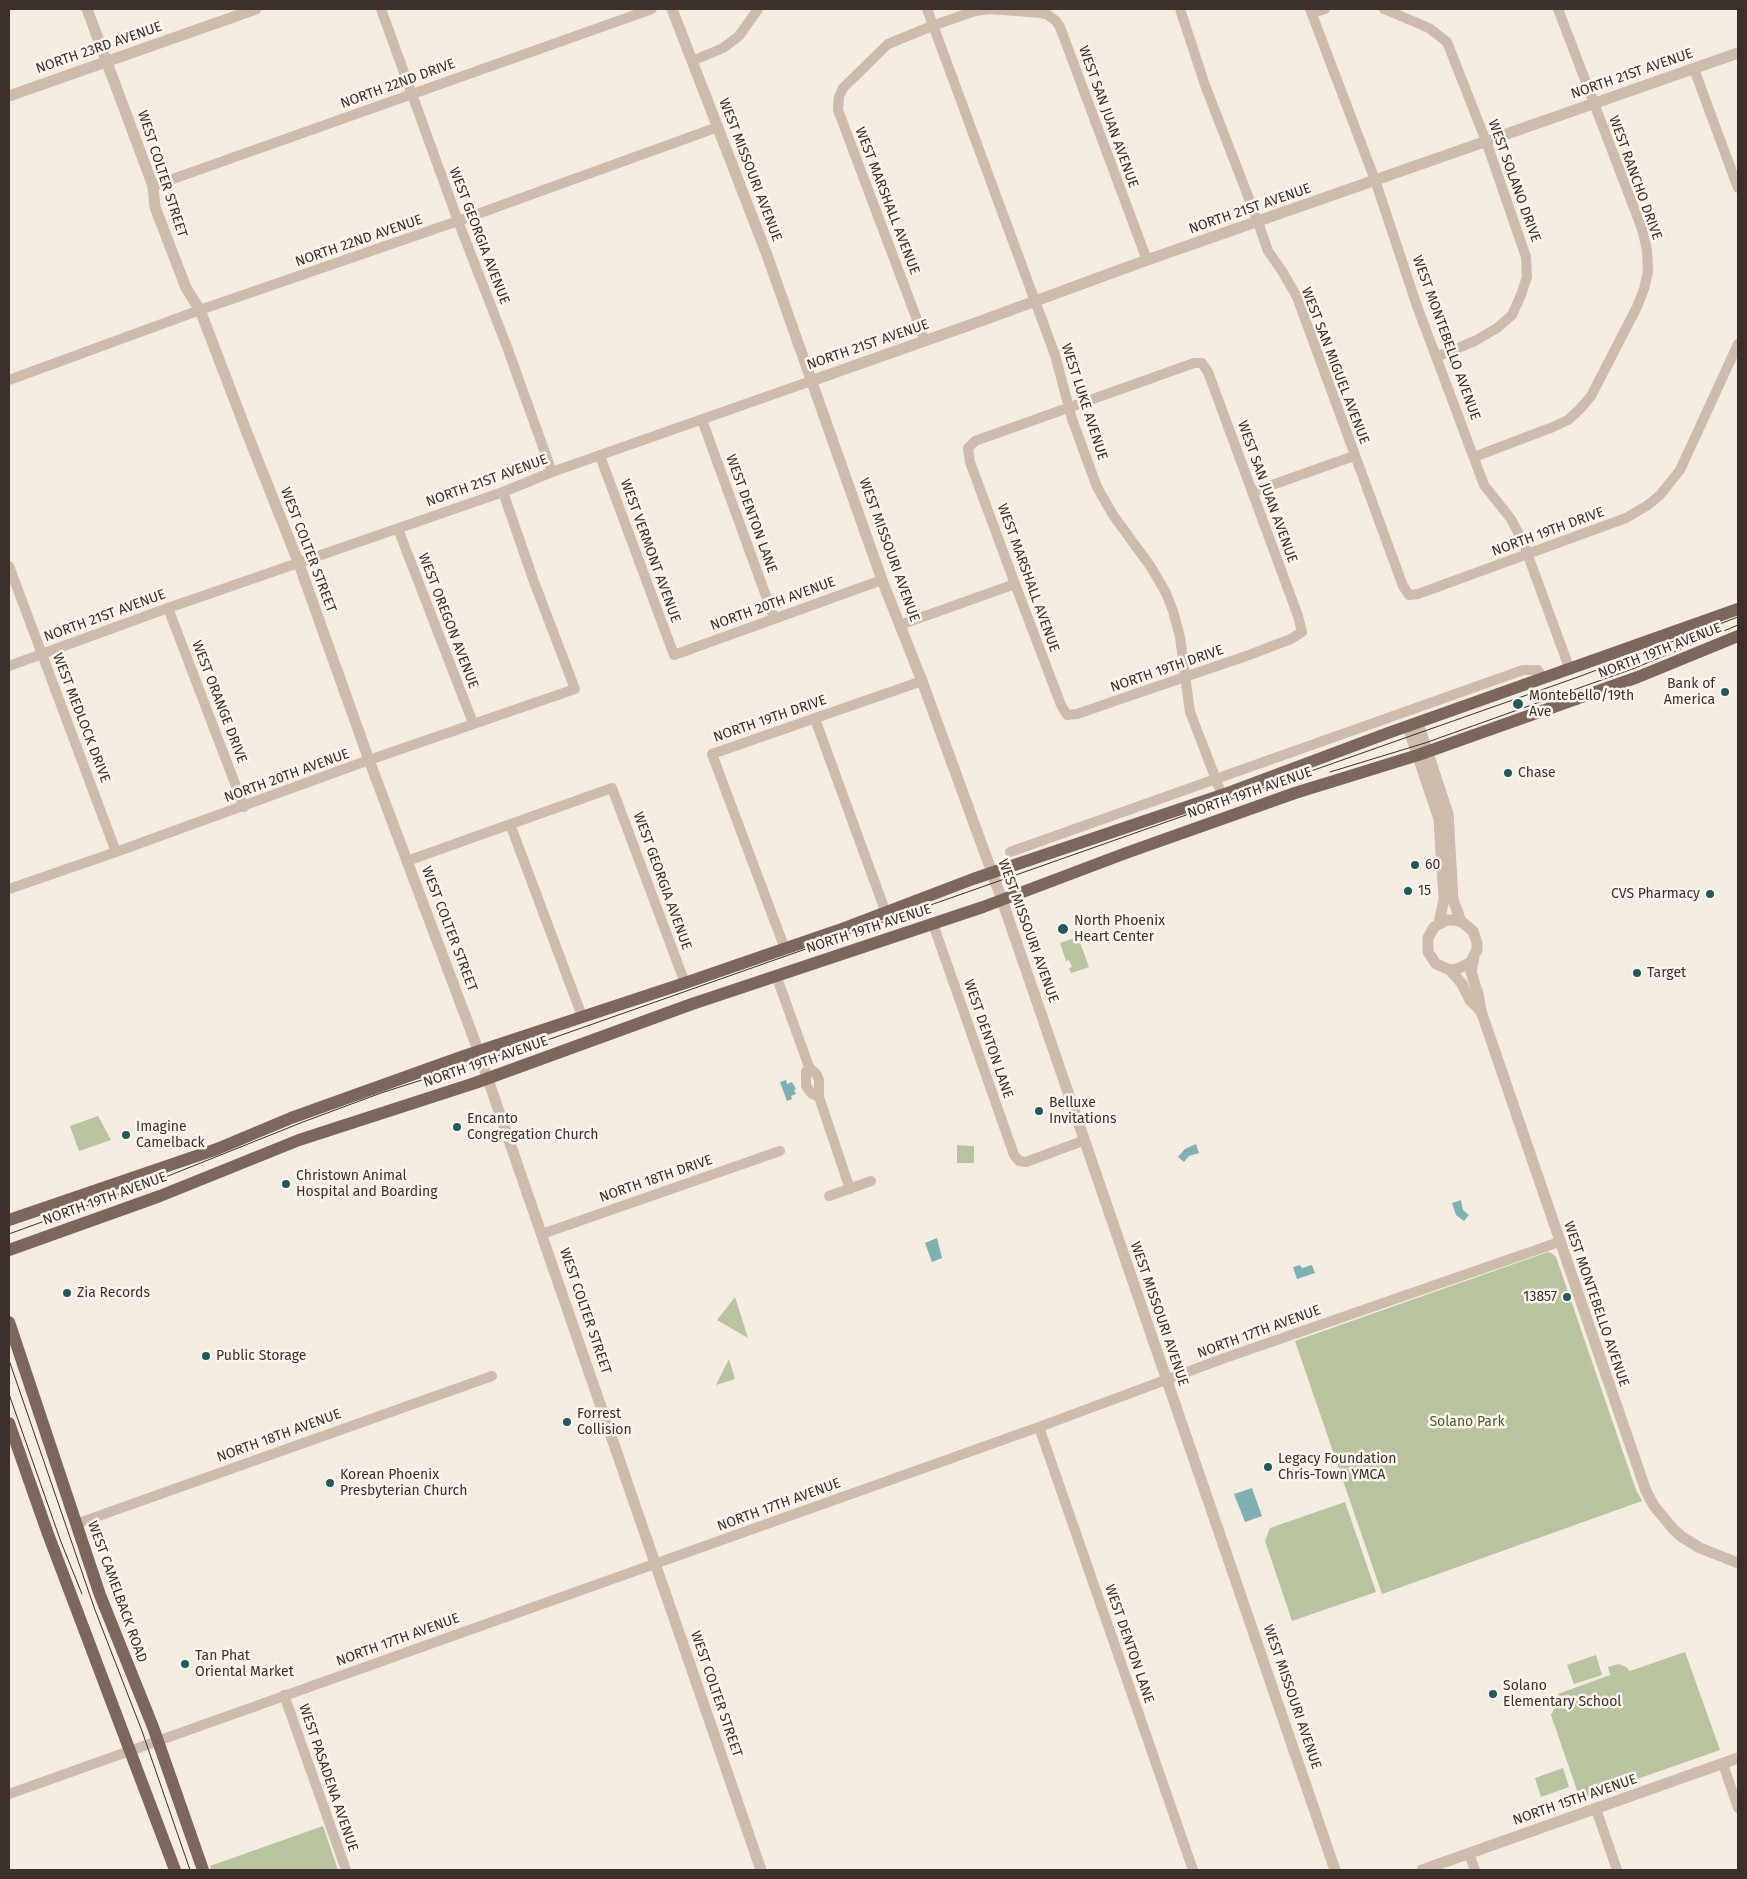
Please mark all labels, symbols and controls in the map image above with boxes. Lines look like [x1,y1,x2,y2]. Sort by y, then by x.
street label: NORTH 23RD AVENUE [34,19,164,77]
street label: WEST SAN JUAN AVENUE [1074,44,1142,190]
street label: NORTH 21ST AVENUE [1569,45,1695,103]
street label: NORTH 22ND DRIVE [338,55,458,113]
street label: WEST MISSOURI AVENUE [715,96,785,244]
street label: WEST COLTER STREET [134,108,190,240]
street label: WEST RANCHO DRIVE [1605,114,1665,242]
street label: WEST SOLANO DRIVE [1484,117,1544,245]
street label: WEST MARSHALL AVENUE [851,125,923,277]
street label: WEST GEORGIA AVENUE [445,165,513,307]
street label: NORTH 21ST AVENUE [1187,180,1313,238]
street label: NORTH 22ND AVENUE [293,211,425,271]
street label: WEST MONTEBELLO AVENUE [1408,253,1484,423]
street label: WEST SAN MIGUEL AVENUE [1297,285,1373,447]
street label: NORTH 21ST AVENUE [805,316,931,374]
street label: WEST LUKE AVENUE [1057,341,1111,463]
street label: WEST SAN JUAN AVENUE [1233,419,1301,565]
street label: NORTH 21ST AVENUE [424,451,550,511]
street label: WEST DENTON LANE [722,452,780,576]
street label: WEST MISSOURI AVENUE [855,476,923,624]
street label: WEST VERMONT AVENUE [616,477,684,625]
street label: WEST COLTER STREET [276,485,340,615]
street label: WEST MARSHALL AVENUE [993,501,1063,655]
street label: NORTH 19TH DRIVE [1489,504,1607,560]
street label: WEST OREGON AVENUE [414,551,482,691]
street label: NORTH 20TH AVENUE [708,574,838,634]
street label: NORTH 21ST AVENUE [42,586,168,646]
street label: NORTH 19TH AVENUE [1596,620,1724,682]
street label: WEST ORANGE DRIVE [188,638,250,766]
street label: NORTH 19TH DRIVE [1108,642,1226,696]
street label: WEST MEDLOCK DRIVE [49,651,113,785]
place label: Bank of America [1664,676,1715,709]
marker: Bank of America [1719,686,1731,698]
place label: Montebello/19th Ave [1529,688,1634,720]
street label: NORTH 19TH DRIVE [711,692,829,746]
marker: Montebello/19th Ave [1511,697,1525,711]
street label: NORTH 20TH AVENUE [222,746,352,806]
street label: NORTH 19TH AVENUE [1185,764,1315,822]
place label: Chase [1518,765,1556,781]
marker: Chase [1502,767,1514,779]
street label: WEST GEORGIA AVENUE [629,810,695,952]
street label: WEST MISSOURI AVENUE [994,857,1062,1005]
place label: 60 [1425,857,1440,873]
marker: 60 [1409,859,1421,871]
street label: WEST COLTER STREET [417,864,481,994]
place label: 15 [1418,883,1431,899]
marker: 15 [1402,885,1414,897]
place label: CVS Pharmacy [1611,886,1700,902]
marker: CVS Pharmacy [1704,888,1716,900]
street label: NORTH 19TH AVENUE [804,901,934,957]
place label: North Phoenix Heart Center [1074,913,1165,946]
marker: North Phoenix Heart Center [1056,922,1070,936]
place label: Target [1647,965,1686,981]
marker: Target [1631,967,1643,979]
street label: WEST DENTON LANE [960,977,1016,1101]
street label: NORTH 19TH AVENUE [421,1033,551,1091]
place label: Belluxe Invitations [1049,1095,1117,1128]
marker: Belluxe Invitations [1033,1105,1045,1117]
place label: Encanto Congregation Church [467,1111,598,1144]
place label: Imagine Camelback [136,1119,205,1152]
marker: Encanto Congregation Church [451,1121,463,1133]
marker: Imagine Camelback [120,1129,132,1141]
street label: NORTH 18TH DRIVE [597,1152,715,1206]
place label: Christown Animal Hospital and Boarding [296,1168,438,1200]
street label: NORTH 19TH AVENUE [41,1169,169,1229]
marker: Christown Animal Hospital and Boarding [280,1178,292,1190]
street label: WEST MONTEBELLO AVENUE [1560,1219,1632,1389]
street label: WEST MISSOURI AVENUE [1126,1239,1192,1389]
street label: WEST COLTER STREET [556,1246,614,1376]
place label: Zia Records [77,1285,150,1301]
marker: Zia Records [61,1287,73,1299]
place label: 13857 [1523,1289,1557,1305]
marker: 13857 [1561,1291,1573,1303]
street label: NORTH 17TH AVENUE [1195,1302,1323,1362]
place label: Public Storage [216,1348,306,1364]
marker: Public Storage [200,1350,212,1362]
street label: NORTH 18TH AVENUE [214,1406,344,1466]
place label: Forrest Collision [577,1406,632,1438]
park label: Solano Park [1429,1414,1505,1430]
marker: Forrest Collision [561,1416,573,1428]
place label: Legacy Foundation Chris-Town YMCA [1278,1451,1396,1484]
marker: Legacy Foundation Chris-Town YMCA [1262,1461,1274,1473]
place label: Korean Phoenix Presbyterian Church [340,1467,467,1500]
street label: NORTH 17TH AVENUE [715,1475,843,1535]
marker: Korean Phoenix Presbyterian Church [324,1477,336,1489]
street label: WEST CAMELBACK ROAD [84,1519,150,1665]
street label: WEST DENTON LANE [1101,1582,1157,1706]
street label: NORTH 17TH AVENUE [334,1610,462,1670]
street label: WEST MISSOURI AVENUE [1259,1622,1325,1772]
street label: WEST COLTER STREET [687,1629,745,1759]
place label: Tan Phat Oriental Market [195,1648,294,1680]
marker: Tan Phat Oriental Market [179,1658,191,1670]
place label: Solano Elementary School [1503,1678,1621,1710]
marker: Solano Elementary School [1487,1688,1499,1700]
street label: WEST PASADENA AVENUE [295,1702,361,1854]
street label: NORTH 15TH AVENUE [1511,1771,1639,1829]

